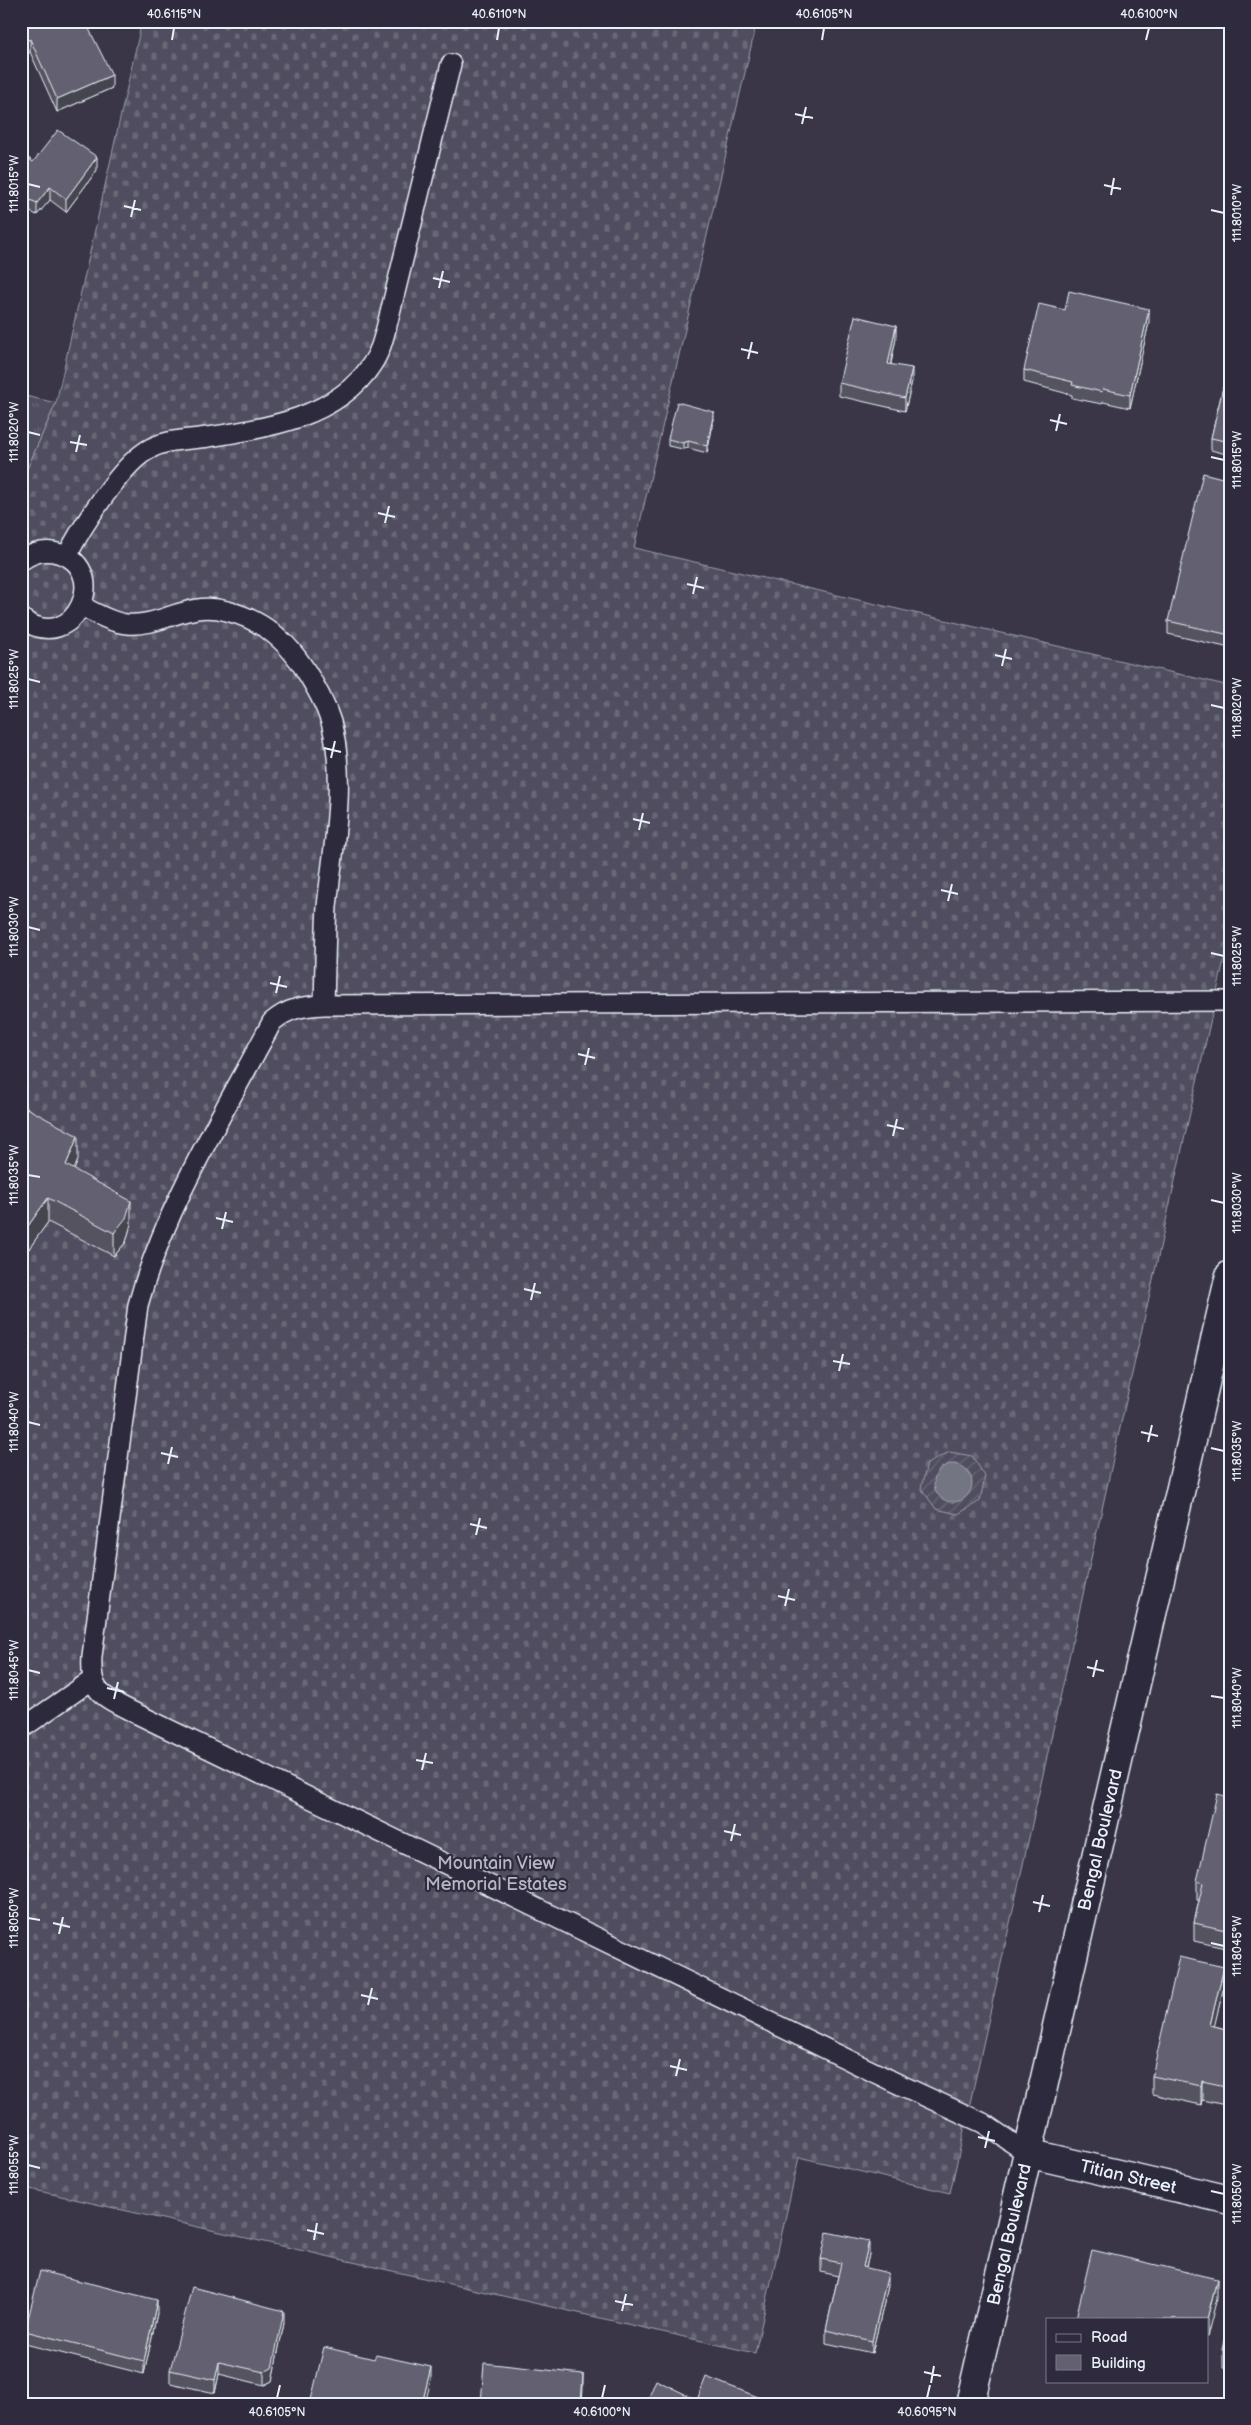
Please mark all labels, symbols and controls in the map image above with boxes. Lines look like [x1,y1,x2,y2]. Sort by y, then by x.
text: 40.6115°N [147,7,201,22]
text: 40.6110°N [472,7,526,22]
text: 40.6105°N [795,7,853,22]
text: 40.6100°N [1120,7,1178,22]
text: 111.8015°W [7,155,22,213]
text: 111.8010°W [1230,184,1245,242]
text: 111.8020°W [7,401,22,462]
text: 111.8015°W [1230,431,1245,489]
text: 111.8025°W [7,649,22,709]
text: 111.8020°W [1230,677,1245,738]
text: 111.8030°W [7,896,22,958]
text: 111.8025°W [1230,926,1245,986]
text: 111.8035°W [7,1144,22,1205]
text: 111.8030°W [1230,1172,1245,1234]
text: 111.8040°W [7,1391,22,1453]
text: 111.8035°W [1230,1420,1245,1481]
text: 111.8045°W [7,1640,22,1700]
text: 111.8040°W [1230,1667,1245,1729]
street label: Bengal Boulevard [1073,1767,1126,1913]
park label: Mountain View Memorial Estates [425,1853,567,1895]
text: 111.8050°W [7,1888,22,1948]
text: 111.8045°W [1230,1916,1245,1976]
text: 111.8055°W [7,2135,22,2195]
street label: Titian Street [1078,2155,1179,2198]
street label: Bengal Boulevard [983,2162,1036,2307]
text: 111.8050°W [1230,2164,1245,2224]
legend [1046,2318,1208,2382]
text: Road [1091,2328,1127,2347]
text: Building [1091,2354,1146,2373]
text: 40.6105°N [248,2405,306,2420]
text: 40.6100°N [573,2405,631,2420]
text: 40.6095°N [897,2405,957,2420]

